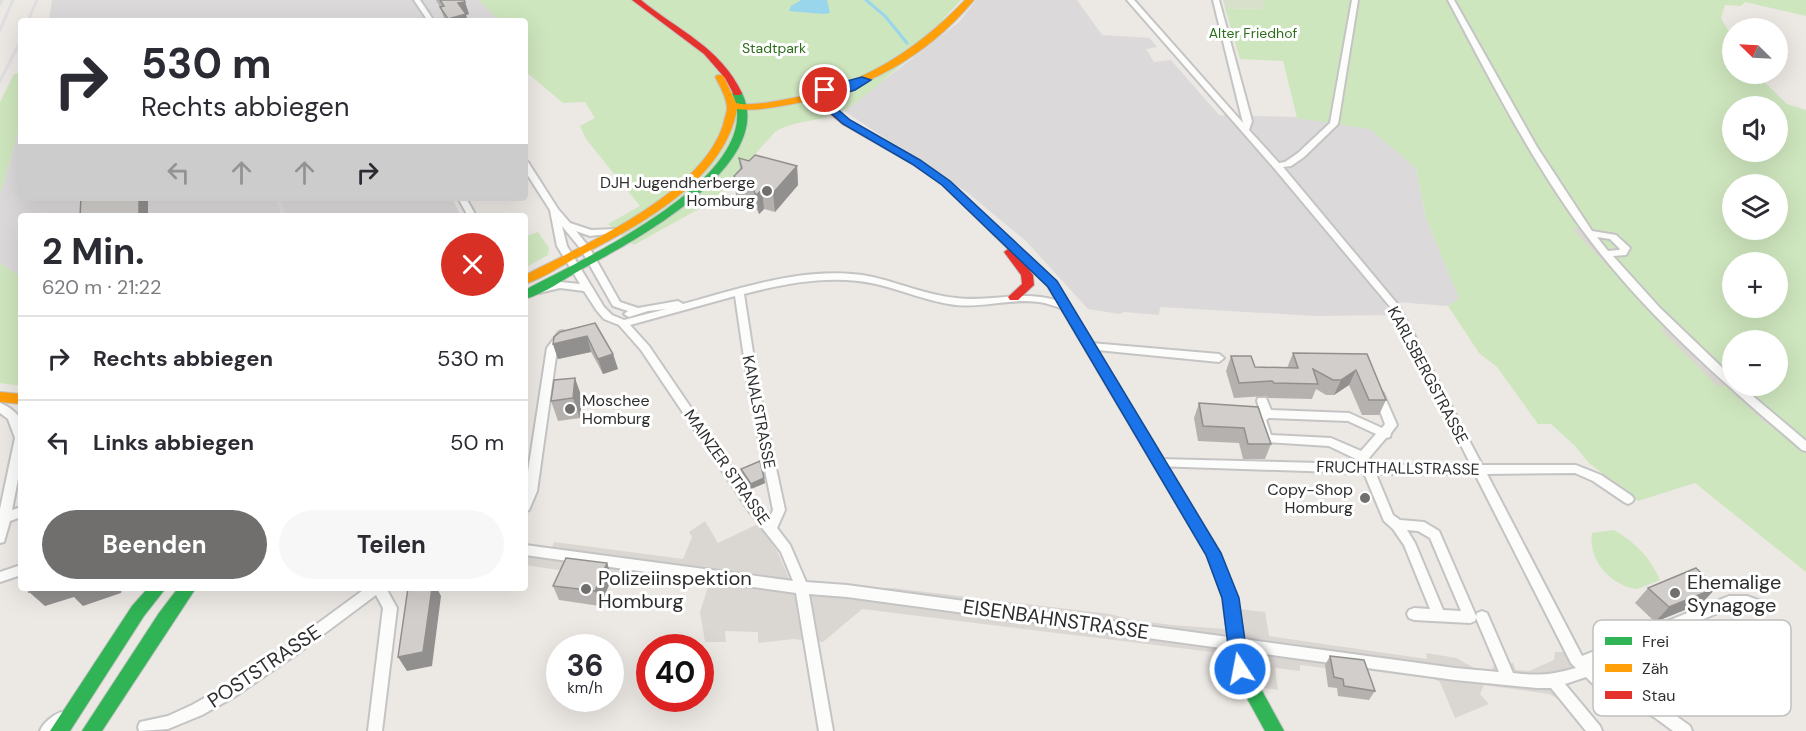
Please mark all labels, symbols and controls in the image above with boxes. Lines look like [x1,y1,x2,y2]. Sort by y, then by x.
north arrow [1722,18,1788,84]
map controls [1722,18,1788,396]
park label: Alter Friedhof [1209,24,1297,42]
text: 530 m [141,36,271,91]
park label: Stadtpark [742,39,806,57]
icon: right [42,42,120,120]
pin [799,64,850,115]
icon: arrive [808,73,841,106]
text: Rechts abbiegen [141,89,349,124]
button: sound [1722,96,1788,162]
icon: left [162,156,195,189]
icon: ahead [225,156,258,189]
icon: ahead [288,156,321,189]
icon: right [351,156,384,189]
place label: DJH Jugendherberge Homburg [600,172,755,211]
button: layers [1722,174,1788,240]
marker: DJH Jugendherberge Homburg [760,184,774,198]
text: 2 Min. [42,228,144,275]
button: close [441,233,504,296]
button: + [1722,252,1788,318]
text: 620 m · 21:22 [42,274,162,300]
street label: KARLSBERGSTRASSE [1383,303,1473,447]
button: − [1722,330,1788,396]
icon: right [42,342,75,375]
text: Rechts abbiegen [93,344,273,373]
text: 530 m [437,344,504,373]
street label: KANALSTRASSE [738,353,780,471]
place label: Moschee Homburg [582,390,651,429]
marker: Moschee Homburg [563,402,577,416]
street label: MAINZER STRASSE [679,405,775,529]
icon: left [42,426,75,459]
text: Links abbiegen [93,428,254,457]
text: 50 m [450,428,504,457]
street label: FRUCHTHALLSTRASSE [1316,456,1480,480]
place label: Copy-Shop Homburg [1267,479,1353,518]
marker: Copy-Shop Homburg [1358,491,1372,505]
button: Beenden [42,510,267,579]
button: Teilen [279,510,504,579]
place label: Polizeiinspektion Homburg [598,565,752,614]
place label: Ehemalige Synagoge [1687,569,1781,618]
marker: Polizeiinspektion Homburg [579,582,593,596]
marker: Ehemalige Synagoge [1668,586,1682,600]
street label: EISENBAHNSTRASSE [961,593,1151,645]
street label: POSTSTRASSE [202,618,326,714]
legend [1593,620,1791,716]
text: Frei [1642,631,1669,652]
speed limit sign: 40 [636,634,714,712]
position arrow [1208,637,1272,701]
text: 36 [566,646,604,685]
text: Zäh [1642,658,1669,679]
text: km/h [567,678,603,698]
text: Stau [1642,685,1675,706]

